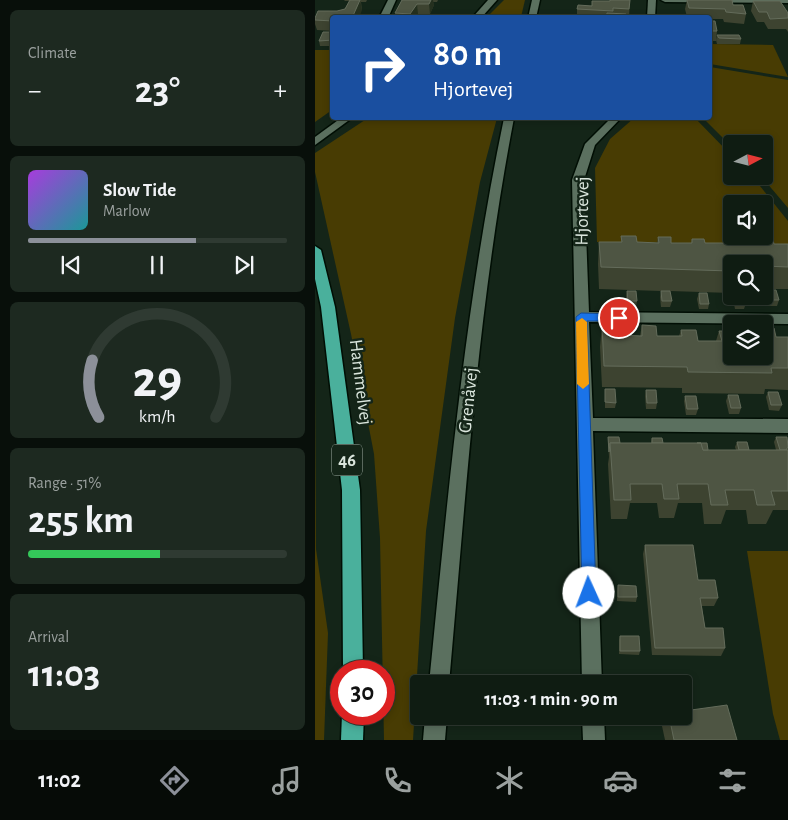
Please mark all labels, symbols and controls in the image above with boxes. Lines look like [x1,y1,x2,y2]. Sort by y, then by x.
icon: right [350,35,415,100]
text: 80 m [433,37,502,72]
text: Climate [28,45,77,61]
text: 23° [135,72,180,110]
text: − [28,77,41,105]
text: + [274,77,287,105]
text: Hjortevej [433,78,513,100]
north arrow [723,135,773,185]
map controls [723,135,773,365]
street label: Hjortevej [572,176,593,246]
text: Slow Tide [103,181,176,200]
button: sound [723,195,773,245]
text: Marlow [103,203,150,219]
icon: previous [57,251,85,279]
icon: pause [143,251,171,279]
icon: next [230,251,258,279]
button: search [723,255,773,305]
pin [598,297,640,339]
icon: arrive [605,304,633,332]
button: layers [723,315,773,365]
street label: Hammelvej [346,338,375,426]
text: 29 [133,354,182,406]
street label: Grenåvej [456,366,481,434]
text: km/h [139,408,176,426]
road number: 46 [332,444,362,476]
text: Range · 51% [28,475,102,491]
text: 255 km [28,502,134,540]
position arrow [562,566,614,618]
text: Arrival [28,629,69,645]
text: 11:03 [28,656,100,694]
speed limit sign: 30 [330,660,395,725]
text: 11:03 · 1 min · 90 m [484,690,618,709]
icon: directions [157,763,192,798]
icon: music [269,763,304,798]
icon: phone [380,763,415,798]
icon: climate [492,763,527,798]
icon: car [603,763,638,798]
icon: filters [715,763,750,798]
text: 11:02 [38,769,81,791]

